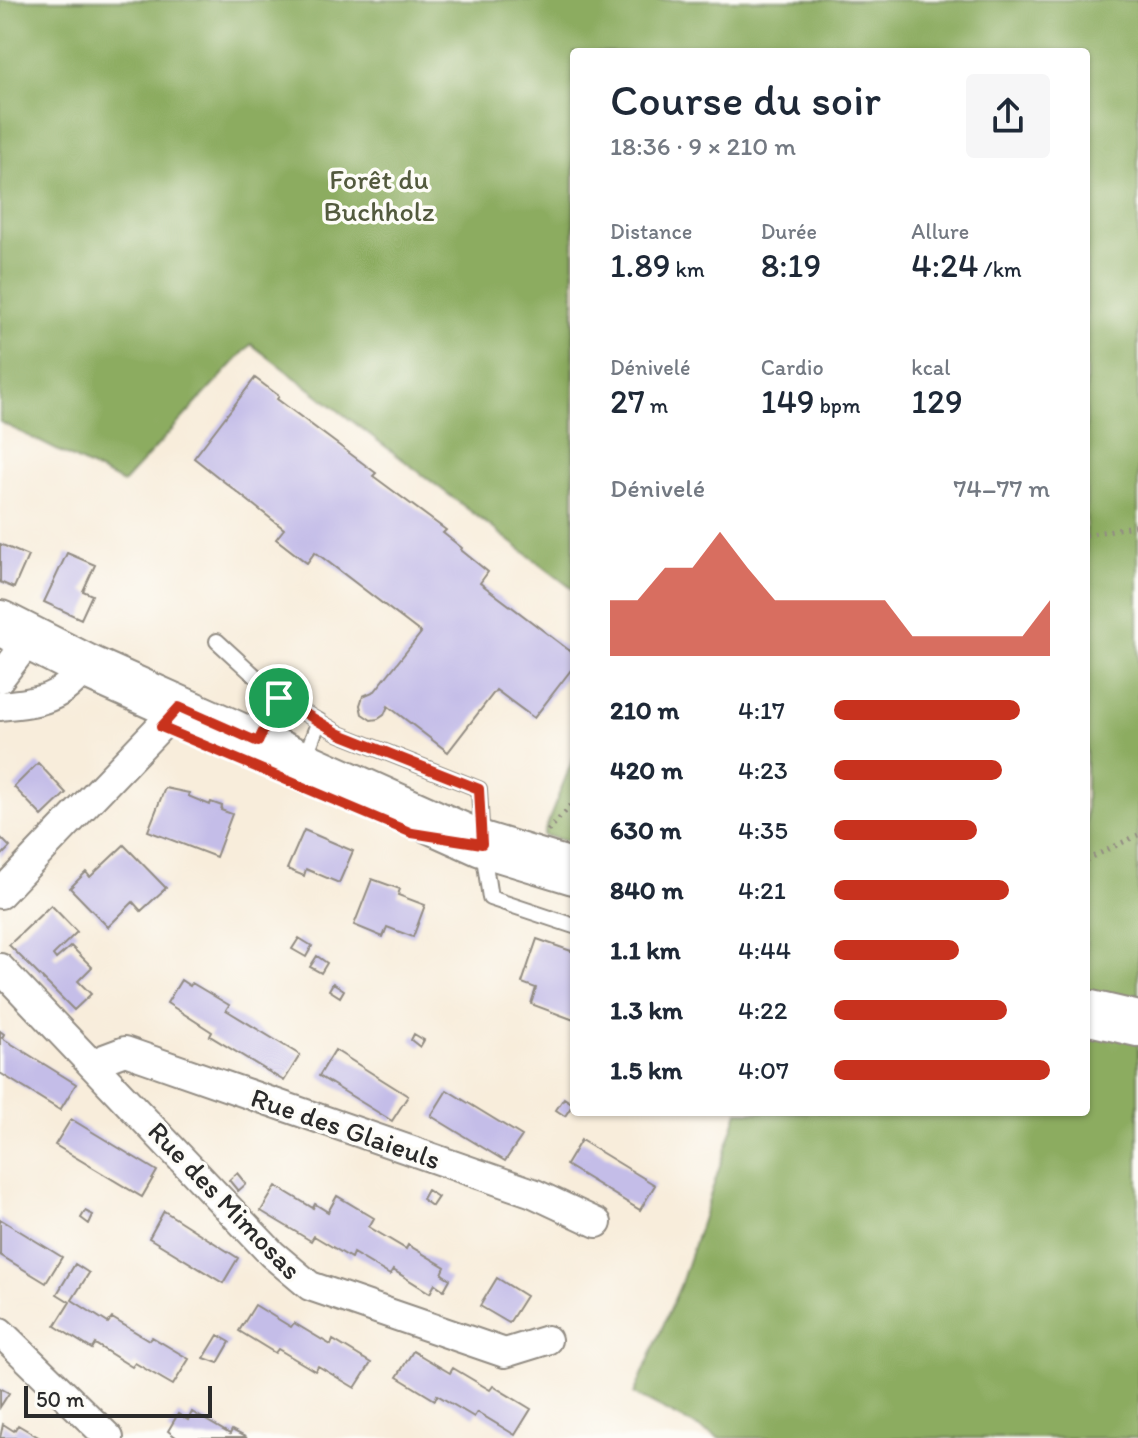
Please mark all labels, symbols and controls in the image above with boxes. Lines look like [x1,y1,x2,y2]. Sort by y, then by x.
text: Course du soir [610,73,881,126]
button: share [966,74,1050,158]
text: 18:36 · 9 × 210 m [610,130,796,162]
park label: Forêt du Buchholz [324,162,435,228]
text: Distance [610,218,692,245]
text: Durée [761,218,817,245]
text: Allure [911,218,969,245]
text: 1.89 [610,245,671,286]
text: 8:19 [761,245,821,286]
text: 4:24 [911,245,978,286]
text: km [671,256,705,283]
text: /km [978,256,1022,283]
text: Dénivelé [610,354,690,381]
text: Cardio [761,354,824,381]
text: kcal [911,354,950,381]
text: 27 [610,381,645,422]
text: 149 [761,381,815,422]
text: 129 [911,381,963,422]
text: m [645,392,668,419]
text: bpm [815,392,860,419]
text: Dénivelé [610,472,705,504]
text: 74–77 m [953,472,1050,504]
pin [245,664,313,732]
icon: arrive [257,676,301,720]
text: 210 m [610,694,679,726]
text: 4:17 [738,694,785,726]
text: 420 m [610,754,683,786]
text: 4:23 [738,754,788,786]
text: 630 m [610,814,682,846]
text: 4:35 [738,814,788,846]
text: 840 m [610,874,684,906]
text: 4:21 [738,874,786,906]
text: 1.1 km [610,934,681,966]
text: 4:44 [738,934,791,966]
text: 1.3 km [610,994,683,1026]
text: 4:22 [738,994,787,1026]
text: 1.5 km [610,1054,682,1086]
text: 4:07 [738,1054,789,1086]
street label: Rue des Glaieuls [247,1080,445,1176]
street label: Rue des Mimosas [141,1114,309,1286]
scale bar [24,1382,212,1418]
text: 50 m [36,1386,85,1413]

